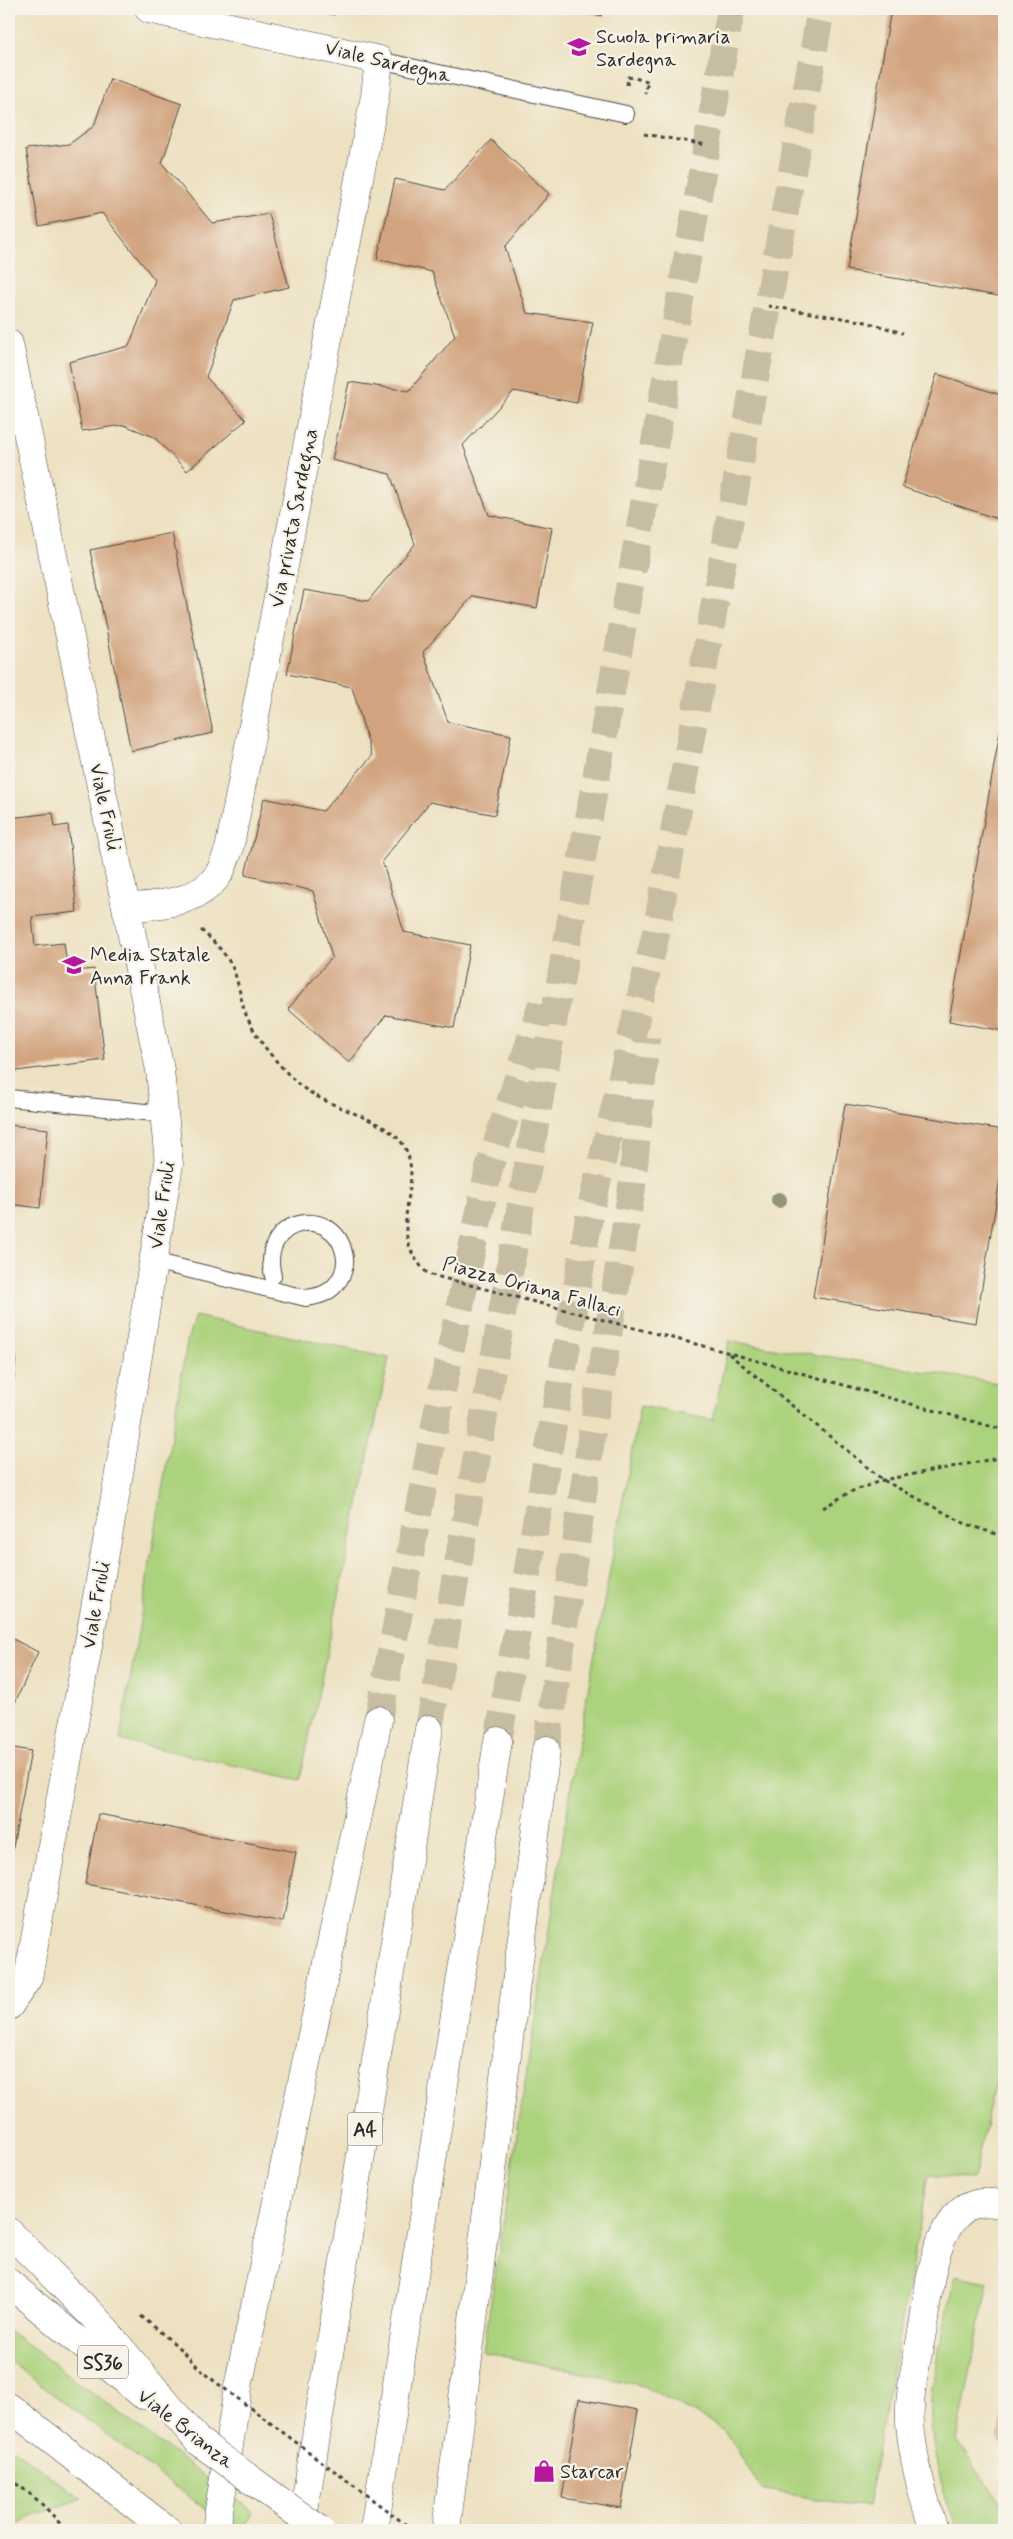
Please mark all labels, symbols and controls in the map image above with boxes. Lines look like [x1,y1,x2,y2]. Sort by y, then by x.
place label: Scuola primaria Sardegna [596,24,731,74]
school or university icon: Scuola primaria Sardegna [566,34,592,60]
street label: Viale Sardegna [322,35,454,91]
street label: Via privata Sardegna [264,426,327,611]
street label: Viale Friuli [82,761,127,853]
place label: Media Statale Anna Frank [90,942,210,992]
school or university icon: Media Statale Anna Frank [61,952,87,978]
street label: Viale Friuli [143,1159,182,1251]
street label: Piazza Oriana Fallaci [439,1251,624,1324]
street label: Viale Friuli [75,1559,117,1651]
road number: A4 [348,2112,382,2146]
road number: SS36 [78,2346,128,2378]
street label: Viale Brianza [131,2383,240,2476]
shop icon: Starcar [531,2458,557,2484]
place label: Starcar [560,2459,624,2486]

